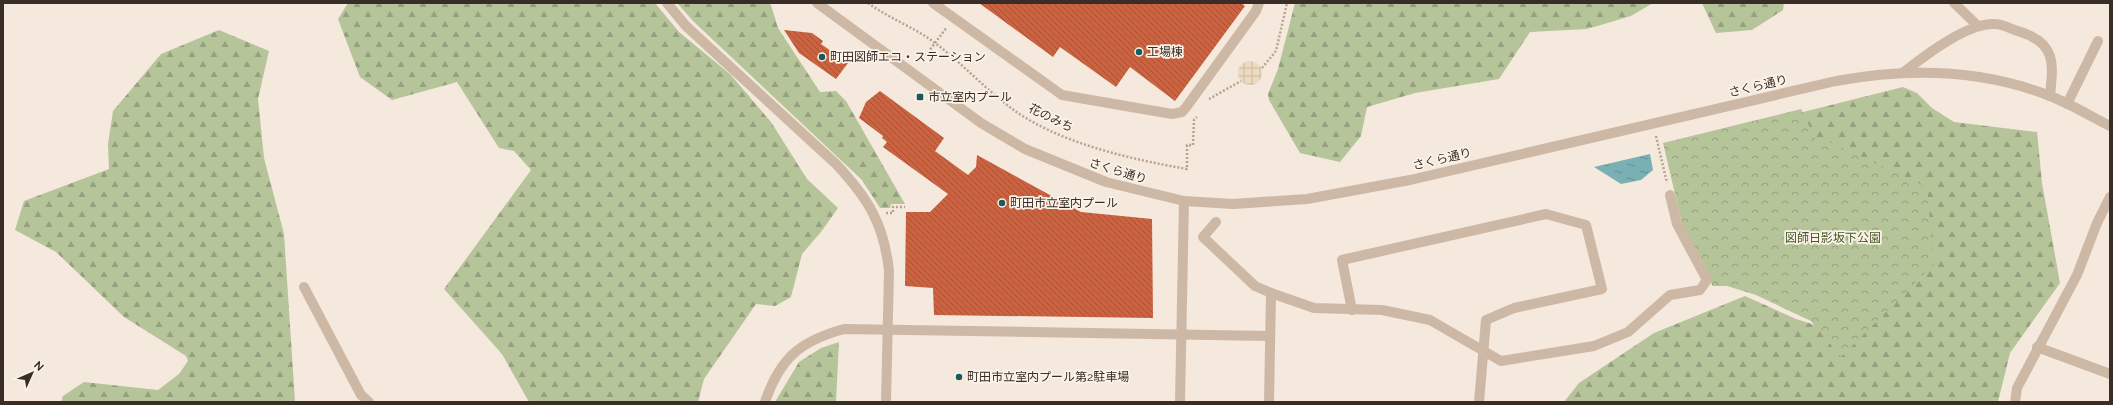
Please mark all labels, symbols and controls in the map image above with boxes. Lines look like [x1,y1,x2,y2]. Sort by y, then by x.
place label: 工場棟 [1147,45,1183,59]
marker: 工場棟 [1134,47,1144,57]
place label: 町田図師エコ・ステーション [830,50,986,64]
marker: 町田図師エコ・ステーション [817,52,827,62]
street label: さくら通り [1727,72,1789,100]
place label: 市立室内プール [928,90,1012,104]
marker: 市立室内プール [915,92,925,102]
street label: 花のみち [1026,101,1076,135]
street label: さくら通り [1411,145,1473,173]
street label: さくら通り [1087,156,1149,186]
place label: 町田市立室内プール [1010,196,1118,210]
marker: 町田市立室内プール [997,198,1007,208]
park label: 図師日影坂下公園 [1785,231,1881,245]
north arrow [12,353,52,393]
text: N [31,359,46,374]
place label: 町田市立室内プール第2駐車場 [967,370,1129,384]
marker: 町田市立室内プール第2駐車場 [954,372,964,382]

